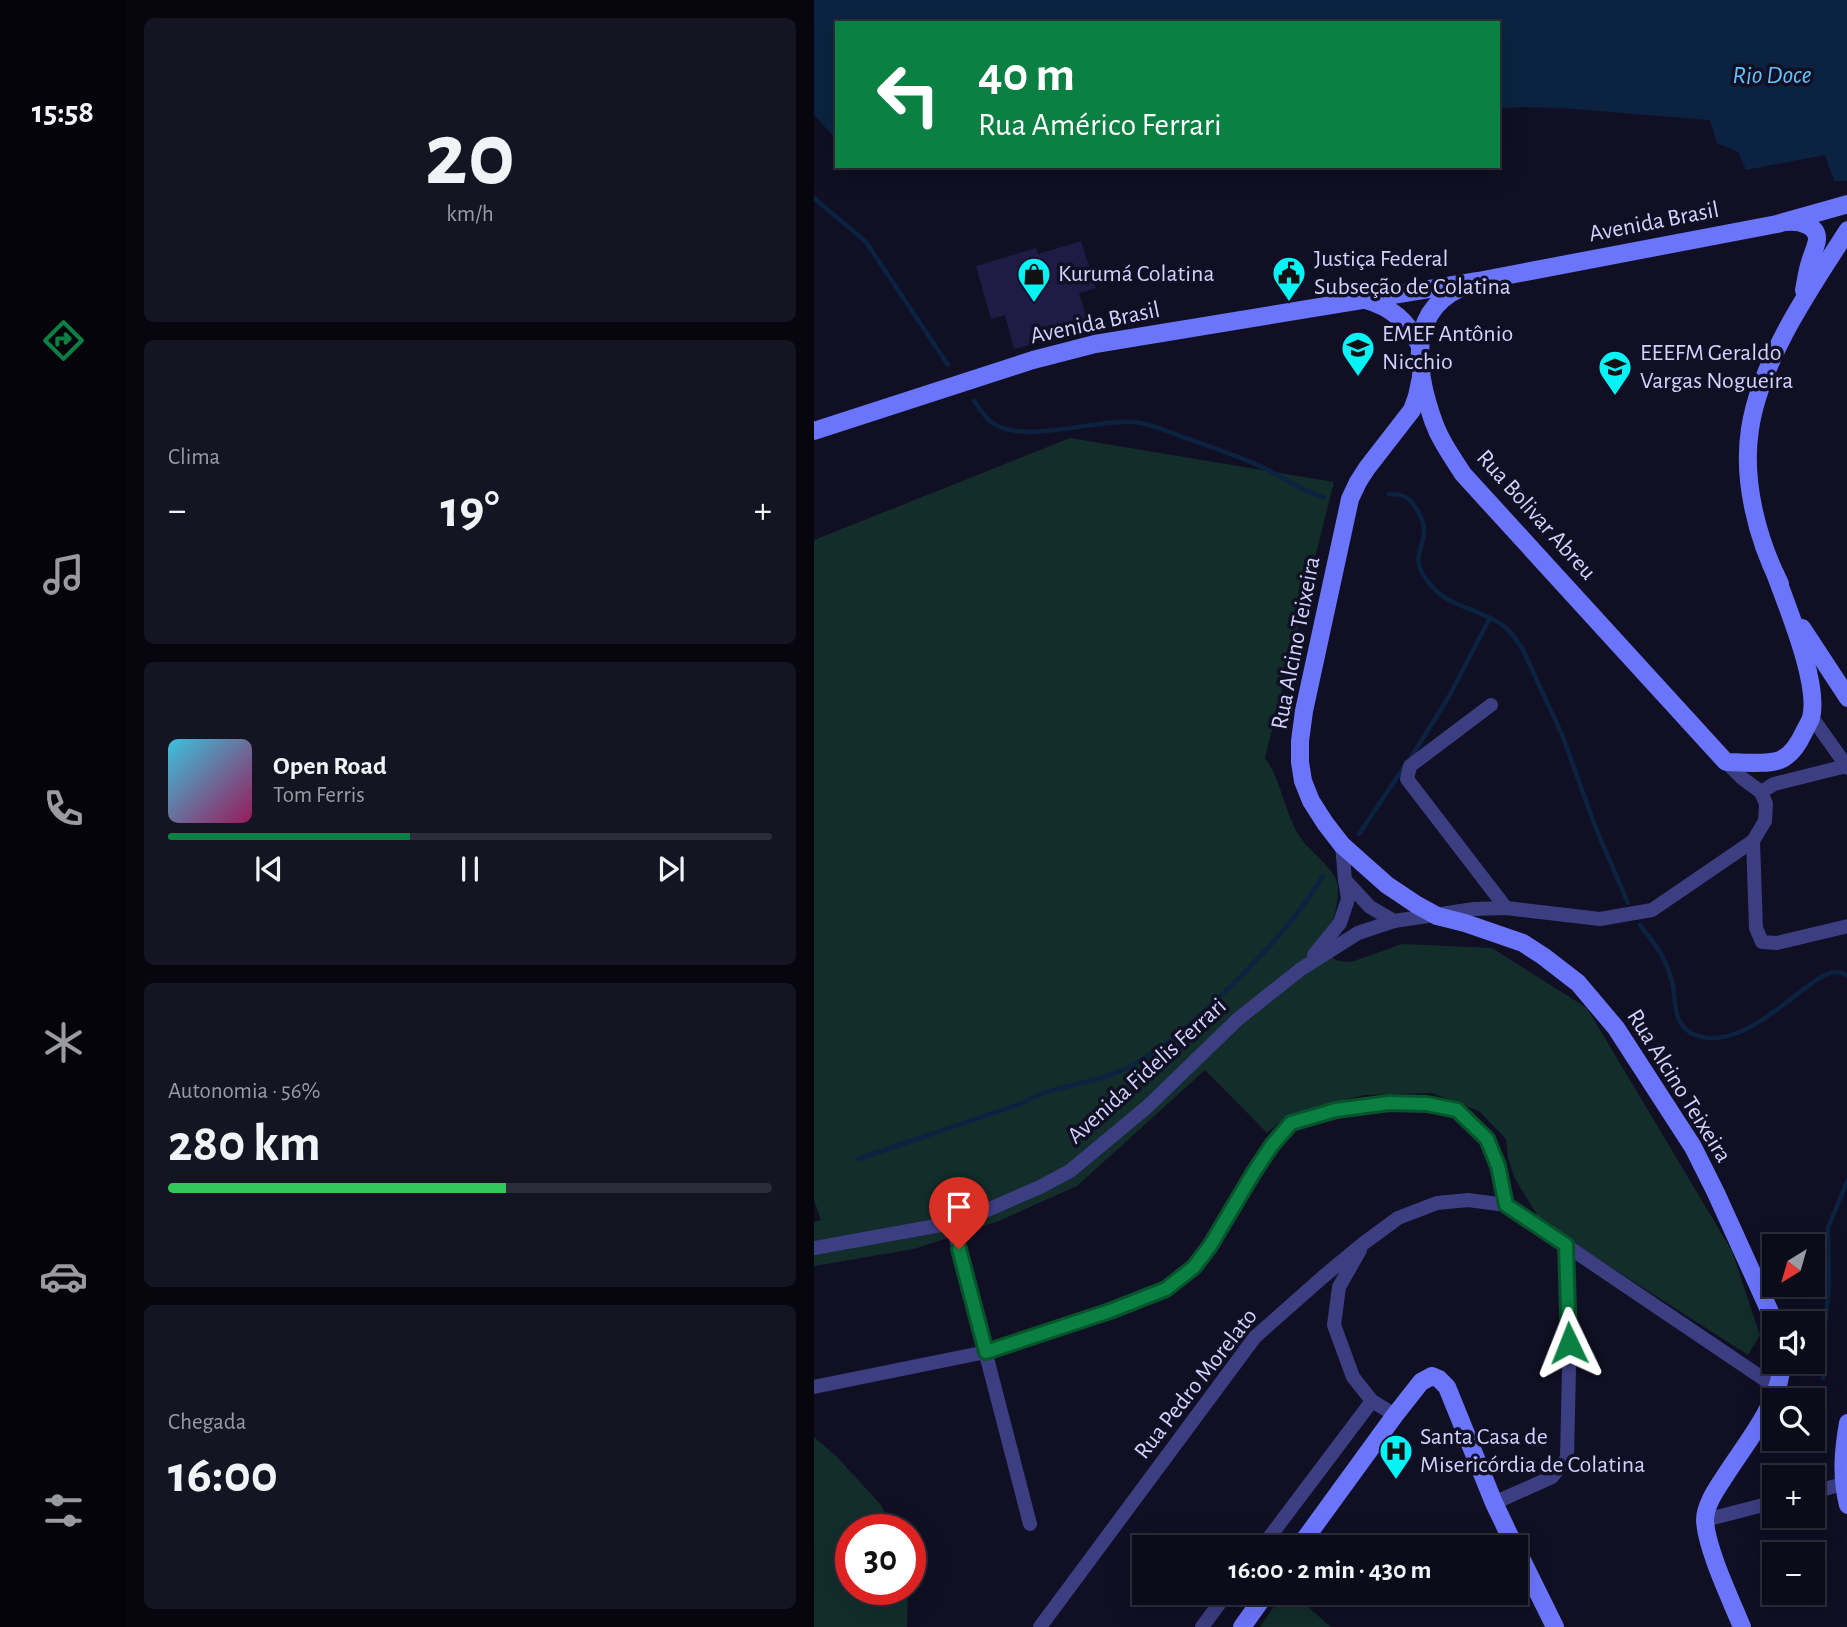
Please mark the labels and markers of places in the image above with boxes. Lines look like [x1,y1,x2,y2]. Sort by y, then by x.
place label: Justiça Federal Subseção de Colatina [1314,247,1511,299]
public building icon: Justiça Federal Subseção de Colatina [1270,254,1308,303]
shop icon: Kurumá Colatina [1015,255,1053,304]
place label: Kurumá Colatina [1058,262,1214,286]
place label: EMEF Antônio Nicchio [1382,322,1513,374]
school or university icon: EMEF Antônio Nicchio [1339,329,1377,378]
place label: EEEFM Geraldo Vargas Nogueira [1640,341,1793,393]
school or university icon: EEEFM Geraldo Vargas Nogueira [1596,348,1634,397]
pin [929,1177,989,1249]
place label: Santa Casa de Misericórdia de Colatina [1420,1425,1645,1477]
hospital icon: Santa Casa de Misericórdia de Colatina [1377,1432,1415,1481]

